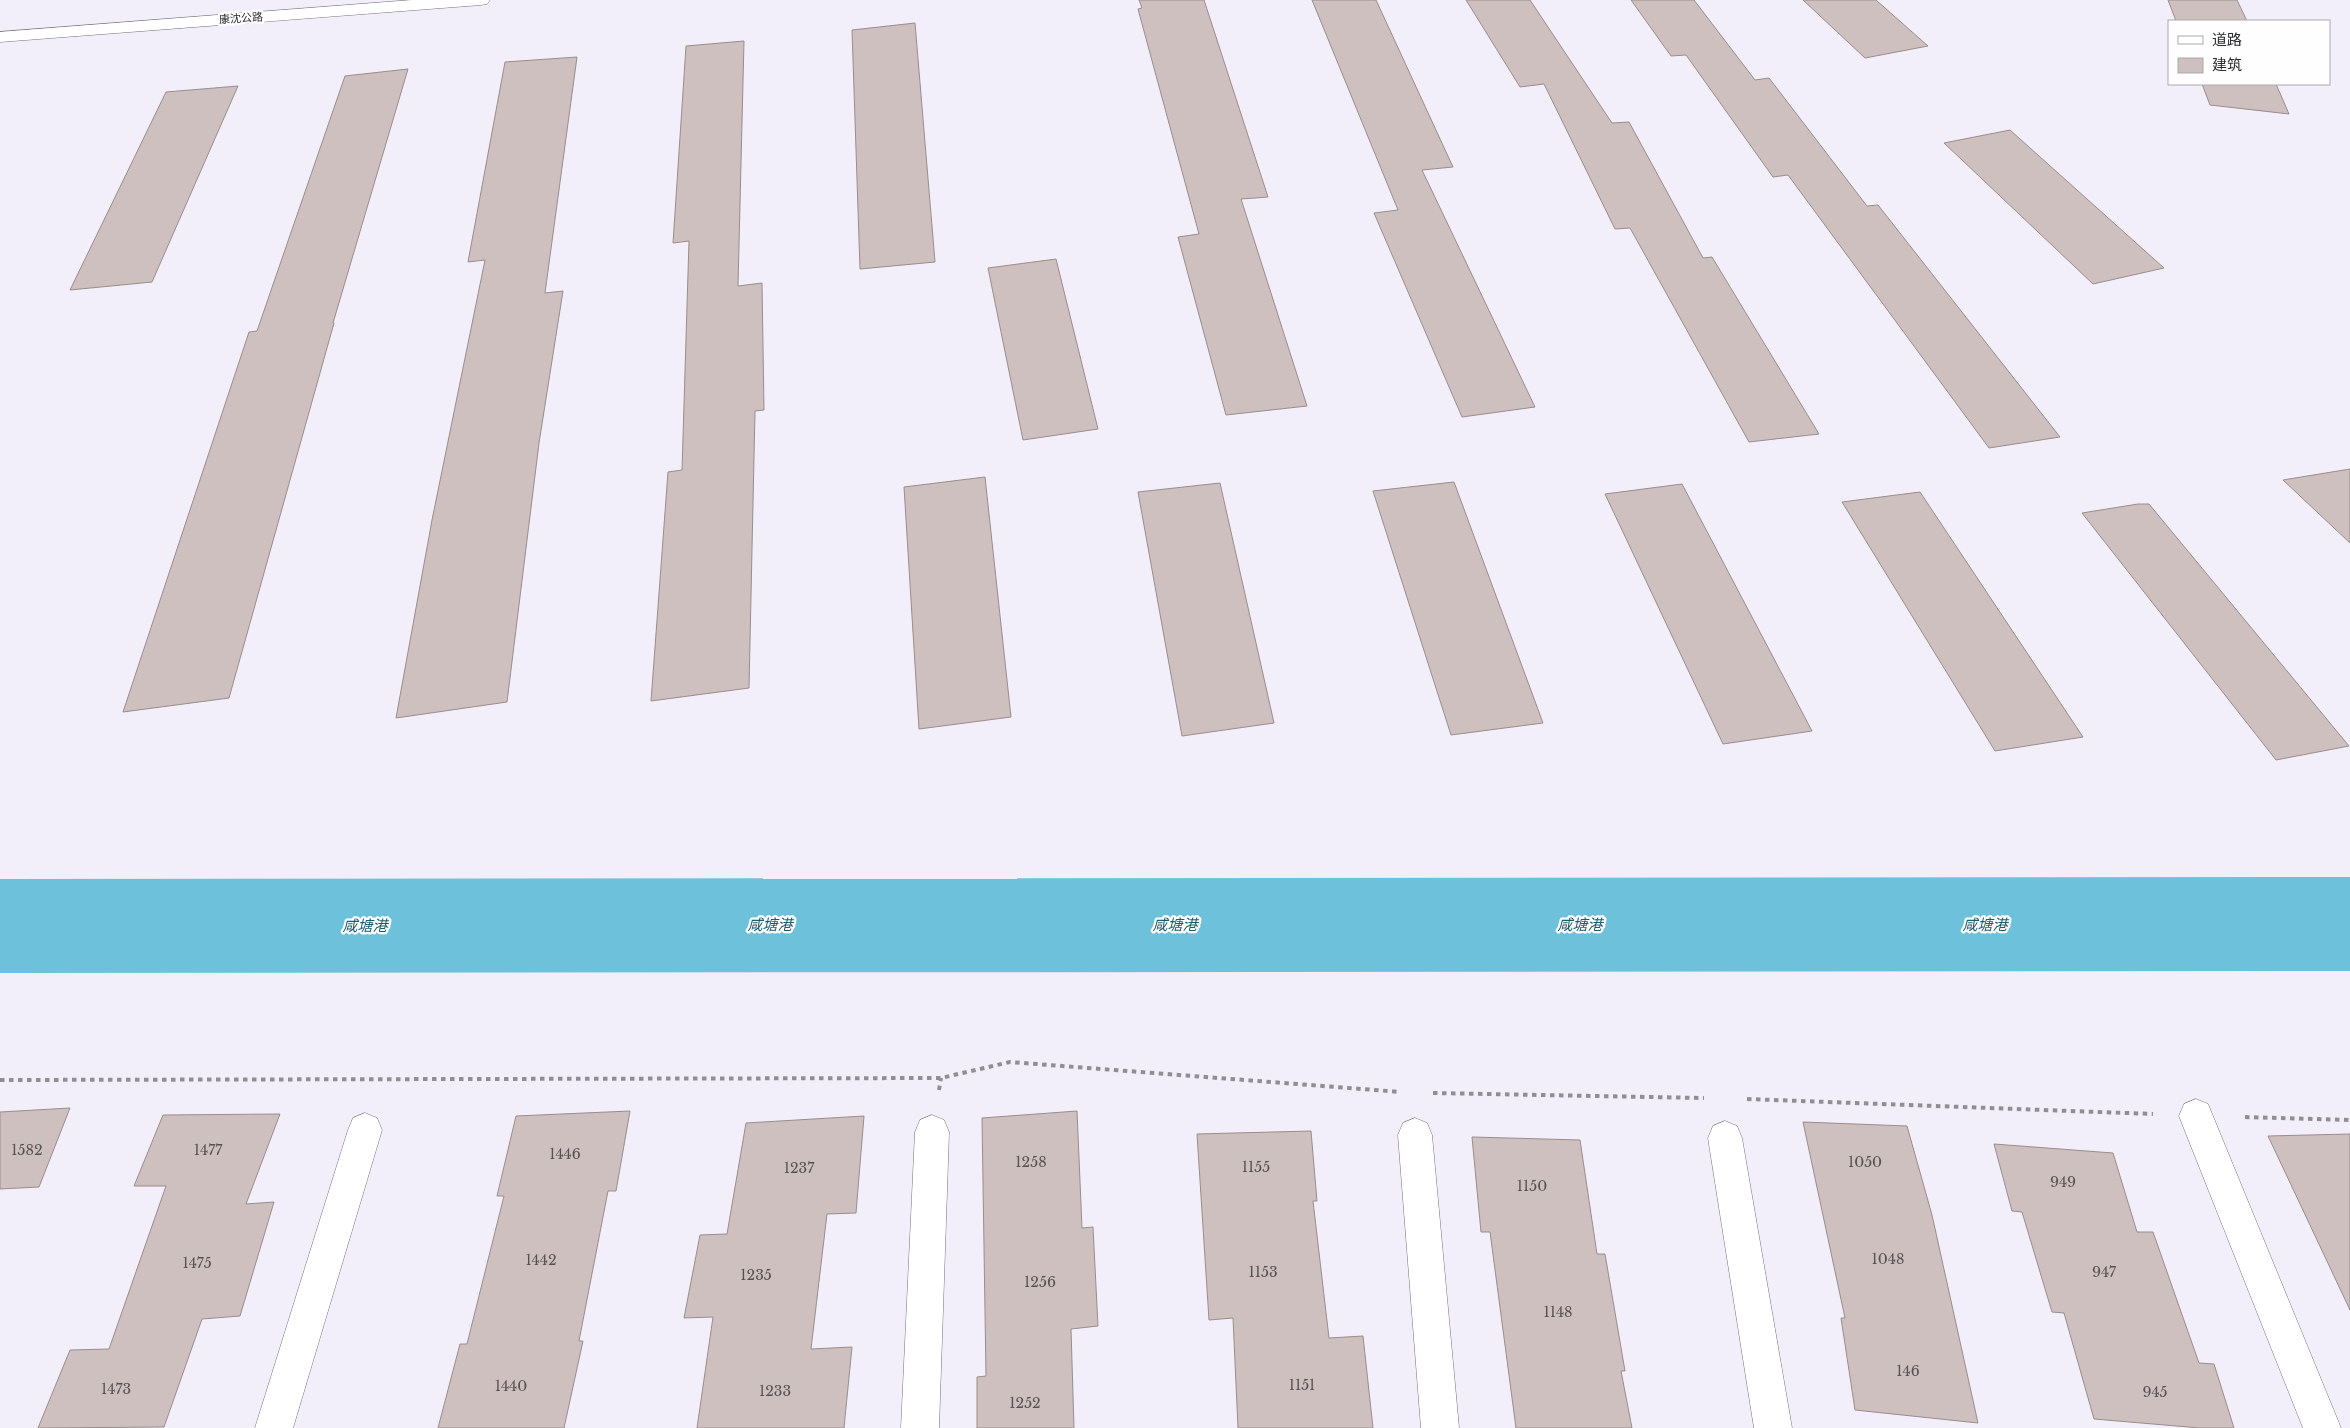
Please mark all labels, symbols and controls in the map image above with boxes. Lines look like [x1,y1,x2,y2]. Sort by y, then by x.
street label: 康沈公路 [219,9,263,27]
legend [2168,20,2330,85]
text: 道路 [2212,30,2242,49]
text: 建筑 [2212,55,2242,74]
water label: 咸塘港 [747,915,794,934]
water label: 咸塘港 [1152,915,1199,934]
water label: 咸塘港 [1557,915,1604,934]
water label: 咸塘港 [1962,915,2009,934]
water label: 咸塘港 [342,916,389,935]
house number: 1582 [11,1141,43,1159]
house number: 1477 [194,1141,223,1159]
house number: 1446 [549,1145,581,1163]
house number: 1258 [1015,1153,1047,1171]
house number: 1050 [1848,1153,1882,1171]
house number: 1155 [1242,1158,1270,1176]
house number: 1237 [784,1159,815,1177]
house number: 949 [2050,1173,2076,1191]
house number: 1150 [1517,1177,1547,1195]
house number: 1048 [1872,1250,1904,1268]
house number: 1442 [525,1251,557,1269]
house number: 1475 [182,1254,212,1272]
house number: 1153 [1248,1263,1278,1281]
house number: 947 [2092,1263,2117,1281]
house number: 1235 [740,1266,772,1284]
house number: 1256 [1024,1273,1056,1291]
house number: 1148 [1543,1303,1573,1321]
house number: 146 [1896,1362,1920,1380]
house number: 1151 [1289,1376,1315,1394]
house number: 1440 [495,1377,527,1395]
house number: 1473 [101,1380,131,1398]
house number: 1233 [759,1382,791,1400]
house number: 945 [2142,1383,2168,1401]
house number: 1252 [1009,1394,1041,1412]

